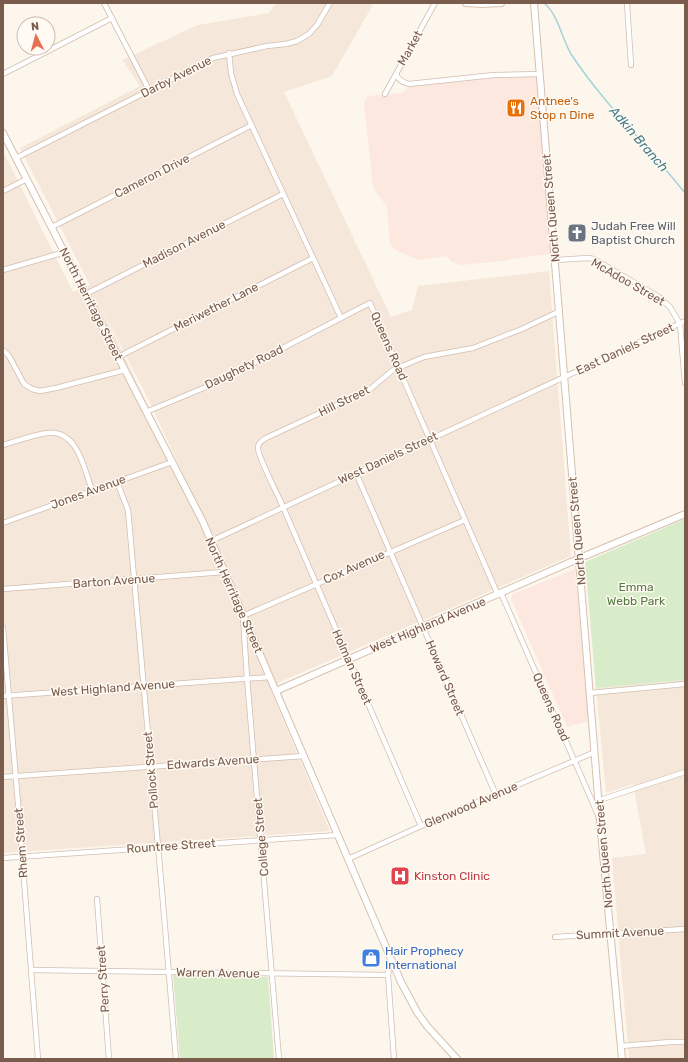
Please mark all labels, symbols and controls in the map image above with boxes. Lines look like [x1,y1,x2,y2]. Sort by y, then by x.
north arrow [16,16,56,56]
text: N [30,20,40,33]
street label: Market [395,28,425,68]
street label: Darby Avenue [138,53,214,101]
place label: Antnee's Stop n Dine [530,94,595,122]
restaurant icon: Antnee's Stop n Dine [505,97,527,119]
water label: Adkin Branch [606,103,671,175]
street label: Cameron Drive [112,151,192,201]
street label: North Queen Street [539,153,563,263]
street label: Madison Avenue [140,217,228,271]
place label: Judah Free Will Baptist Church [591,219,676,247]
church icon: Judah Free Will Baptist Church [566,222,588,244]
street label: North Herritage Street [56,245,126,363]
street label: McAdoo Street [589,255,668,309]
street label: Meriwether Lane [171,279,261,334]
street label: Queens Road [368,310,410,382]
street label: East Daniels Street [574,320,676,378]
street label: Daughety Road [202,342,286,392]
street label: Hill Street [316,383,372,419]
street label: West Daniels Street [336,429,440,487]
street label: Jones Avenue [48,472,128,512]
street label: North Queen Street [565,476,589,586]
street label: North Herritage Street [202,535,266,655]
street label: Cox Avenue [321,547,387,587]
street label: Barton Avenue [72,571,156,591]
park label: Emma Webb Park [607,580,666,608]
street label: West Highland Avenue [368,594,488,656]
street label: Holman Street [329,627,375,707]
street label: Howard Street [423,638,467,718]
street label: Queens Road [530,671,572,743]
street label: West Highland Avenue [50,677,176,699]
street label: Pollock Street [141,730,161,809]
street label: Edwards Avenue [166,752,260,772]
street label: Glenwood Avenue [422,779,520,831]
street label: College Street [251,797,271,877]
street label: North Queen Street [592,799,616,909]
street label: Rhem Street [12,807,30,879]
street label: Rountree Street [126,836,216,856]
hospital icon: Kinston Clinic [389,865,411,887]
place label: Kinston Clinic [414,869,490,883]
street label: Summit Avenue [576,924,665,942]
place label: Hair Prophecy International [385,944,464,972]
street label: Perry Street [94,945,112,1013]
shop icon: Hair Prophecy International [360,947,382,969]
street label: Warren Avenue [176,965,260,981]

